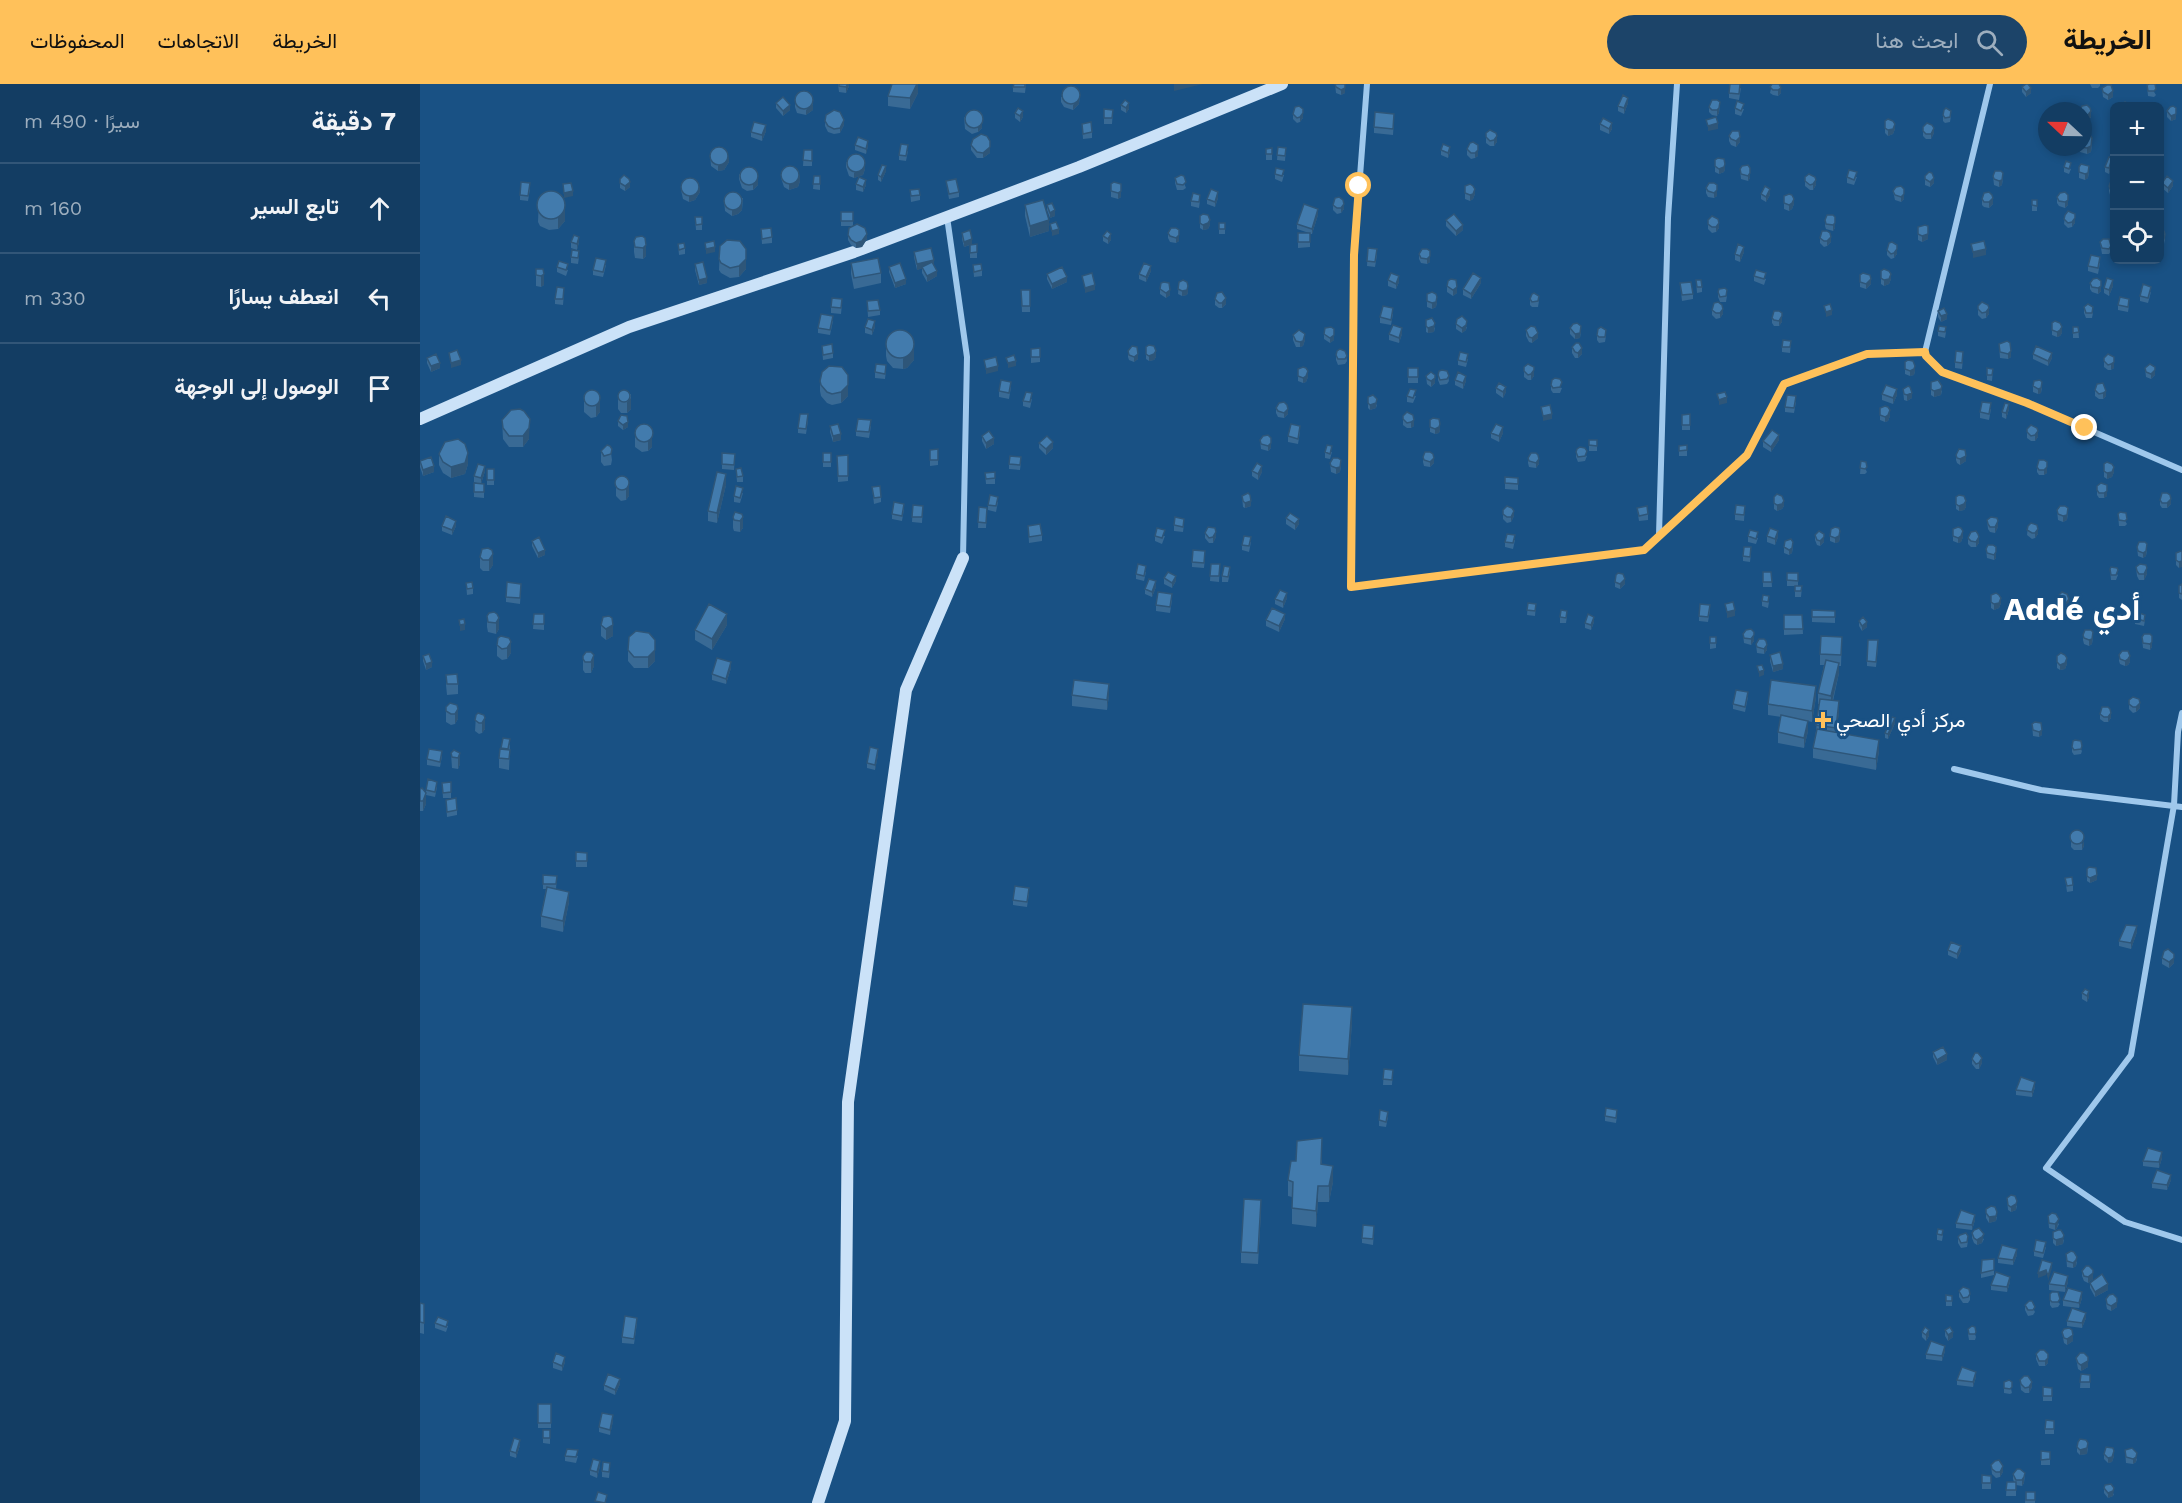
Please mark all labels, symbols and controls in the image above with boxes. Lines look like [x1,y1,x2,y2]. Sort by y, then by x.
search box [1607,15,2027,69]
text: الخريطة [2063,23,2152,56]
icon: search [1973,26,2006,59]
text: المحفوظات [30,28,125,53]
text: الاتجاهات [158,28,239,53]
text: الخريطة [272,28,337,53]
text: ابحث هنا [1875,28,1958,53]
north arrow [2038,102,2092,156]
map controls [2110,102,2164,264]
button: + [2110,102,2164,156]
text: 7 دقيقة [311,106,396,136]
text: سيرًا · 490 m [24,109,140,133]
button: − [2110,156,2164,210]
route start [1345,172,1371,198]
icon: ahead [363,192,396,225]
text: تابع السير [251,194,339,219]
text: 160 m [24,196,82,220]
button: locate [2110,210,2164,264]
icon: left [363,282,396,315]
text: انعطف يسارًا [229,284,339,309]
text: 330 m [24,286,86,310]
icon: arrive [363,372,396,405]
text: الوصول إلى الوجهة [174,374,339,399]
route end [2071,414,2097,440]
district label: Addé أدي [2004,590,2140,635]
place label: مركز أدي الصحي [1836,708,1965,737]
marker: مركز أدي الصحي [1814,711,1832,729]

